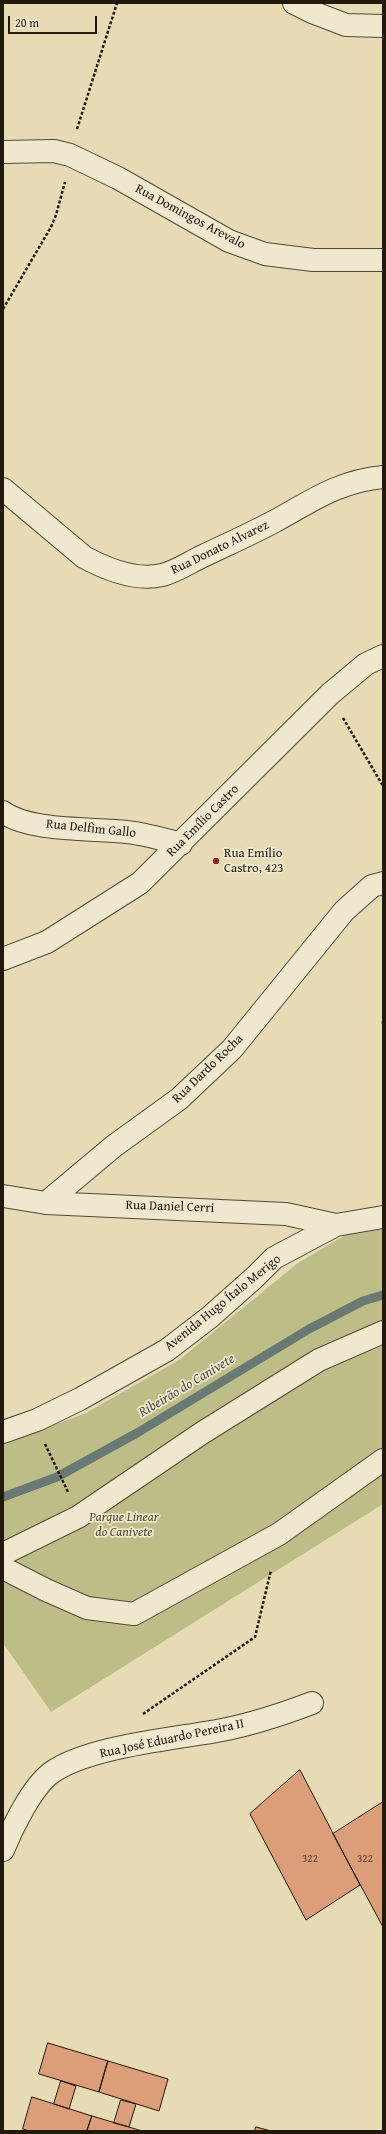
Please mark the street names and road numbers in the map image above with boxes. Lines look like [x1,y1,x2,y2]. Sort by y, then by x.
street label: Rua Domingos Arevalo [132,181,248,253]
street label: Rua Donato Alvarez [169,518,271,578]
street label: Rua Emílio Castro [164,782,242,860]
street label: Rua Delfim Gallo [45,817,137,841]
street label: Rua Dardo Rocha [169,1031,247,1107]
street label: Rua Daniel Cerri [125,1198,215,1216]
street label: Avenida Hugo Ítalo Merigo [162,1251,284,1355]
street label: Rua José Eduardo Pereira II [99,1716,245,1762]

